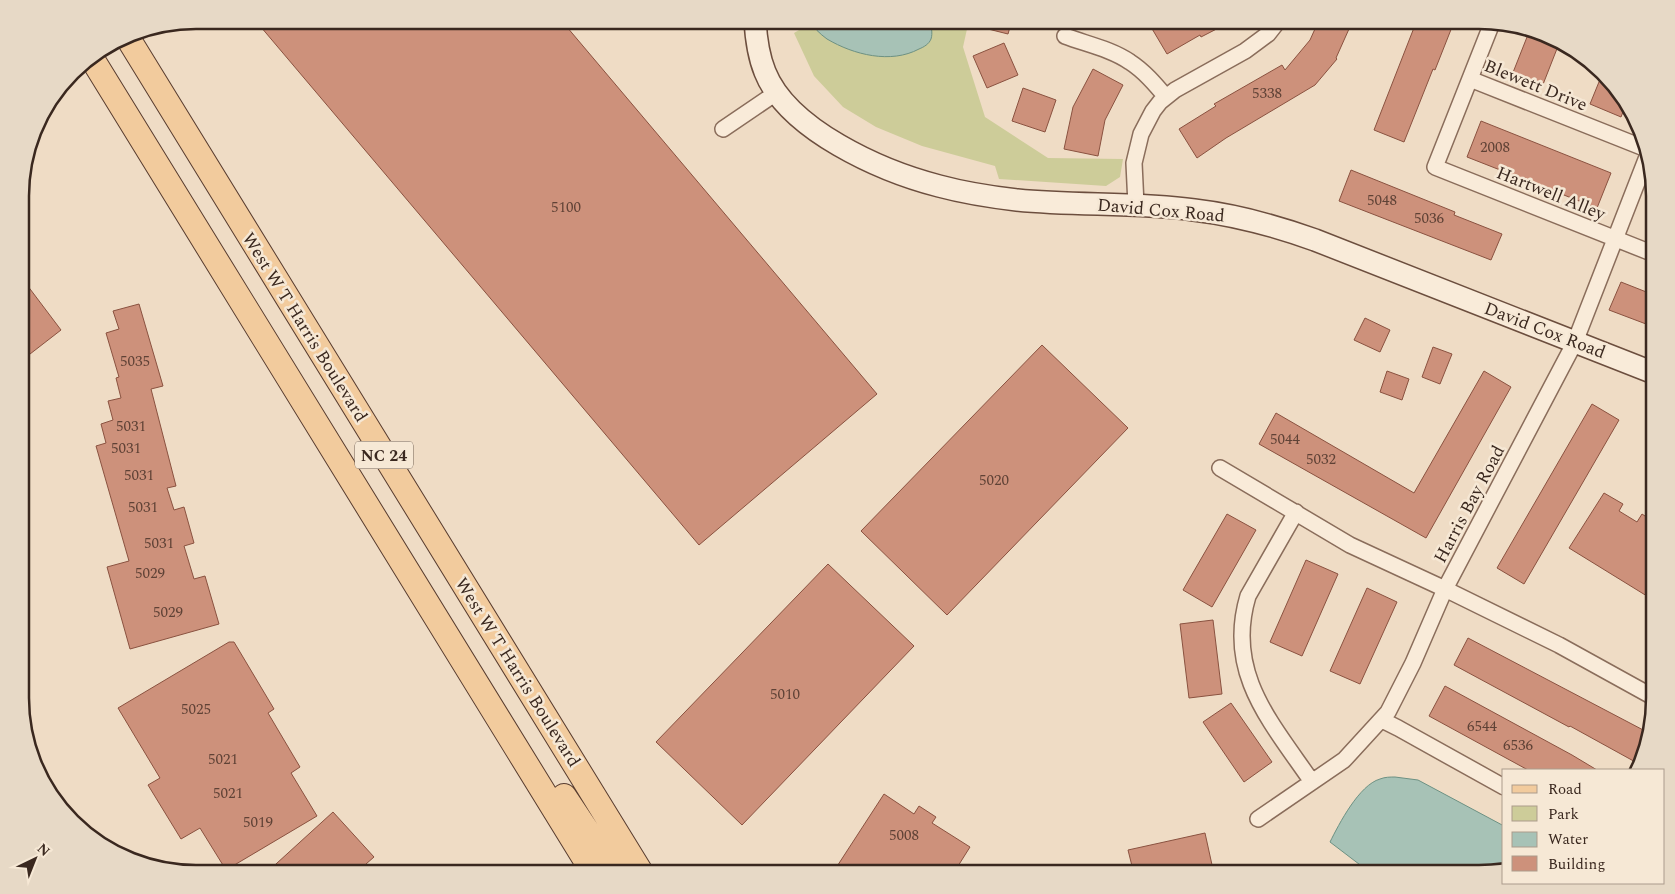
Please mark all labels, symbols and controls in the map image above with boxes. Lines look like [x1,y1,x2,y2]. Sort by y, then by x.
street label: Blewett Drive [1480,52,1592,118]
house number: 5338 [1252,82,1282,105]
house number: 2008 [1480,136,1510,159]
street label: Hartwell Alley [1492,159,1611,228]
house number: 5048 [1367,189,1397,212]
street label: David Cox Road [1096,191,1226,230]
house number: 5100 [551,196,581,219]
house number: 5036 [1414,207,1444,230]
street label: West W T Harris Boulevard [235,227,374,427]
street label: David Cox Road [1480,295,1610,366]
house number: 5035 [120,350,150,373]
house number: 5031 [116,415,146,438]
house number: 5044 [1270,428,1300,451]
house number: 5031 [111,437,141,460]
street label: Harris Bay Road [1427,441,1512,568]
road number: NC 24 [355,442,413,468]
house number: 5032 [1306,448,1336,471]
house number: 5031 [124,464,154,487]
house number: 5020 [979,469,1009,492]
house number: 5031 [128,496,158,519]
house number: 5031 [144,532,174,555]
house number: 5029 [135,562,165,585]
street label: West W T Harris Boulevard [448,572,587,772]
house number: 5029 [153,601,183,624]
house number: 5010 [770,683,800,706]
house number: 5025 [181,698,211,721]
house number: 6544 [1467,715,1497,738]
house number: 6536 [1503,734,1533,757]
house number: 5021 [208,748,238,771]
legend [1502,769,1665,884]
text: Road [1548,778,1582,801]
house number: 5021 [213,782,243,805]
text: Park [1548,803,1579,826]
house number: 5019 [243,811,273,834]
house number: 5008 [889,824,919,847]
text: Water [1548,828,1588,851]
north arrow [10,834,60,884]
text: N [32,838,55,861]
text: Building [1548,853,1605,876]

